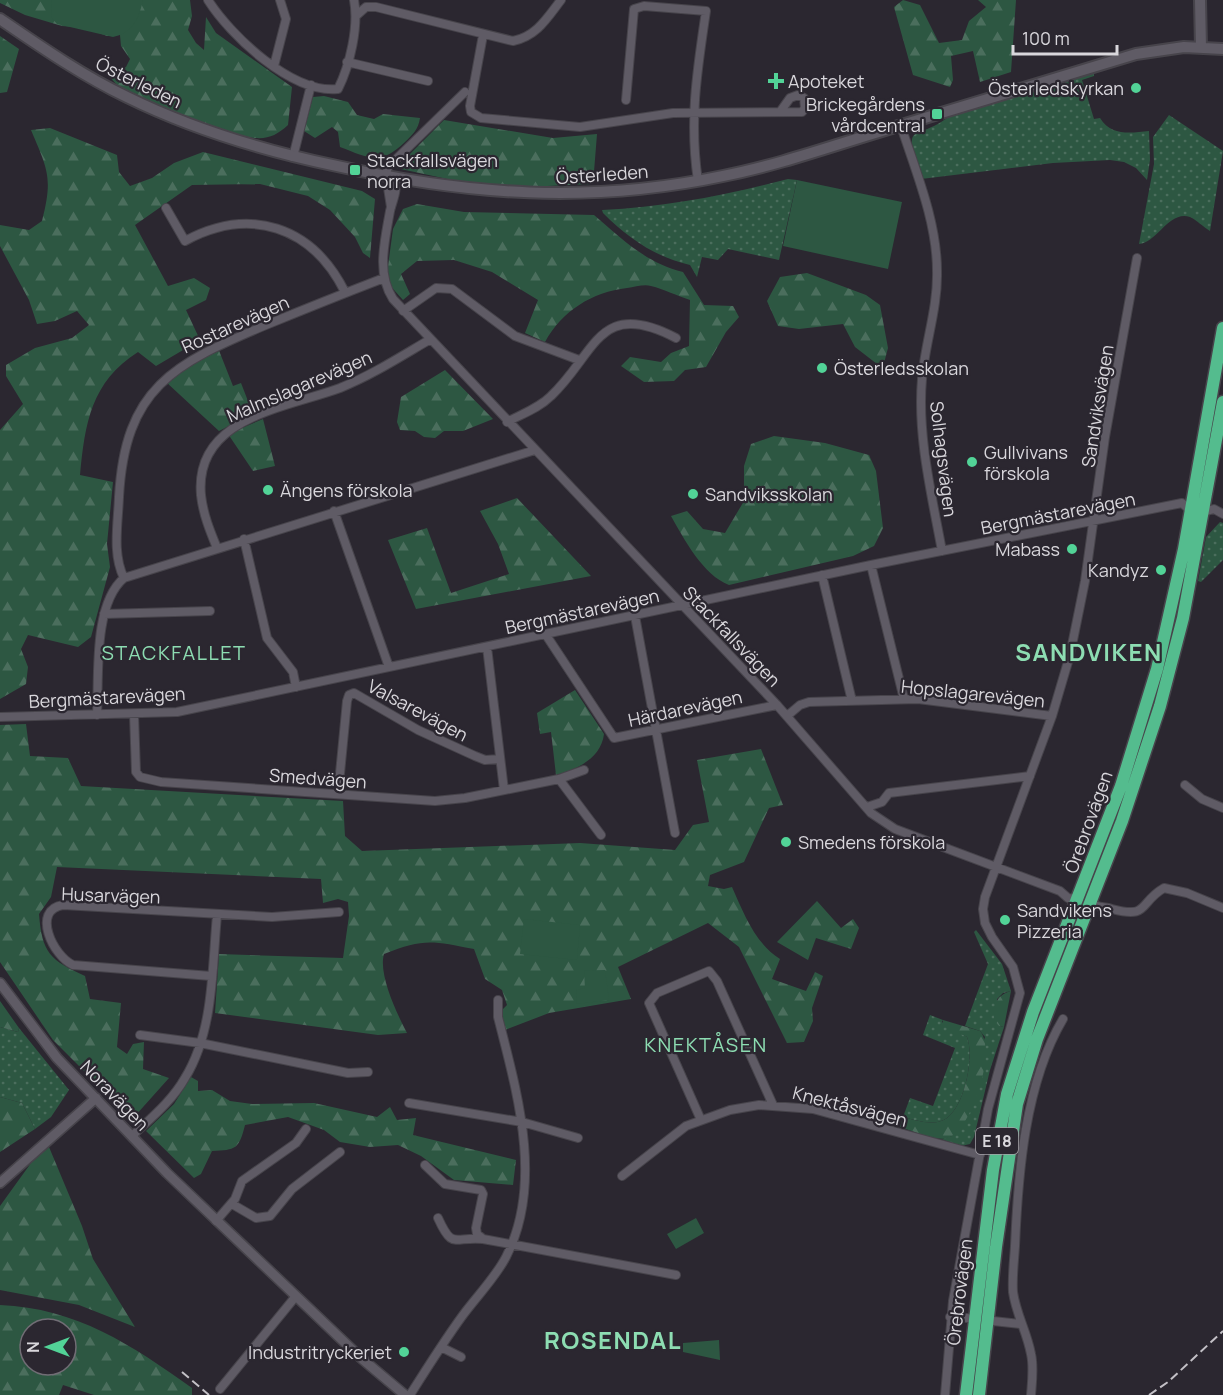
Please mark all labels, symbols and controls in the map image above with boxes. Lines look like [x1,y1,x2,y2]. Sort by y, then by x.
scale bar [1013,18,1116,56]
text: 100 m [1022,26,1070,50]
street label: Österleden [92,51,186,113]
place label: Apoteket [788,69,865,93]
marker: Apoteket [769,74,783,88]
place label: Österledskyrkan [988,76,1124,100]
marker: Österledskyrkan [1129,81,1143,95]
place label: Brickegårdens vårdcentral [806,92,925,137]
marker: Brickegårdens vårdcentral [930,107,944,121]
place label: Stackfallsvägen norra [367,148,498,193]
street label: Österleden [555,159,649,189]
marker: Stackfallsvägen norra [348,163,362,177]
street label: Rostarevägen [177,290,293,358]
street label: Sandviksvägen [1075,343,1119,469]
street label: Malmslagarevägen [223,345,375,427]
place label: Österledsskolan [834,356,969,380]
marker: Österledsskolan [815,361,829,375]
street label: Solhagsvägen [925,400,963,518]
place label: Gullvivans förskola [984,440,1068,485]
marker: Gullvivans förskola [965,455,979,469]
place label: Ängens förskola [280,478,413,502]
place label: Sandviksskolan [705,482,833,506]
marker: Ängens förskola [261,483,275,497]
street label: Bergmästarevägen [979,486,1137,540]
marker: Sandviksskolan [686,487,700,501]
place label: Mabass [995,537,1060,561]
marker: Mabass [1065,542,1079,556]
place label: Kandyz [1088,558,1149,582]
marker: Kandyz [1154,563,1168,577]
street label: Stackfallsvägen [678,581,786,691]
street label: Bergmästarevägen [503,583,661,639]
district label: SANDVIKEN [1015,635,1163,668]
district label: STACKFALLET [101,639,247,666]
street label: Valsarevägen [364,673,472,747]
street label: Hopslagarevägen [900,674,1046,712]
street label: Bergmästarevägen [28,681,186,713]
street label: Härdarevägen [626,684,744,732]
street label: Smedvägen [268,763,368,793]
street label: Örebrovägen [1058,767,1118,877]
place label: Smedens förskola [798,830,945,854]
marker: Smedens förskola [779,835,793,849]
street label: Husarvägen [61,881,161,909]
place label: Sandvikens Pizzeria [1017,898,1112,943]
marker: Sandvikens Pizzeria [998,913,1012,927]
district label: KNEKTÅSEN [644,1031,768,1058]
street label: Noravägen [75,1055,155,1135]
street label: Knektåsvägen [790,1080,910,1132]
road number: E 18 [976,1128,1018,1154]
street label: Örebrovägen [941,1237,977,1347]
north arrow [18,1317,78,1377]
district label: ROSENDAL [544,1323,682,1356]
place label: Industritryckeriet [248,1340,392,1364]
text: N [22,1341,44,1353]
marker: Industritryckeriet [397,1345,411,1359]

